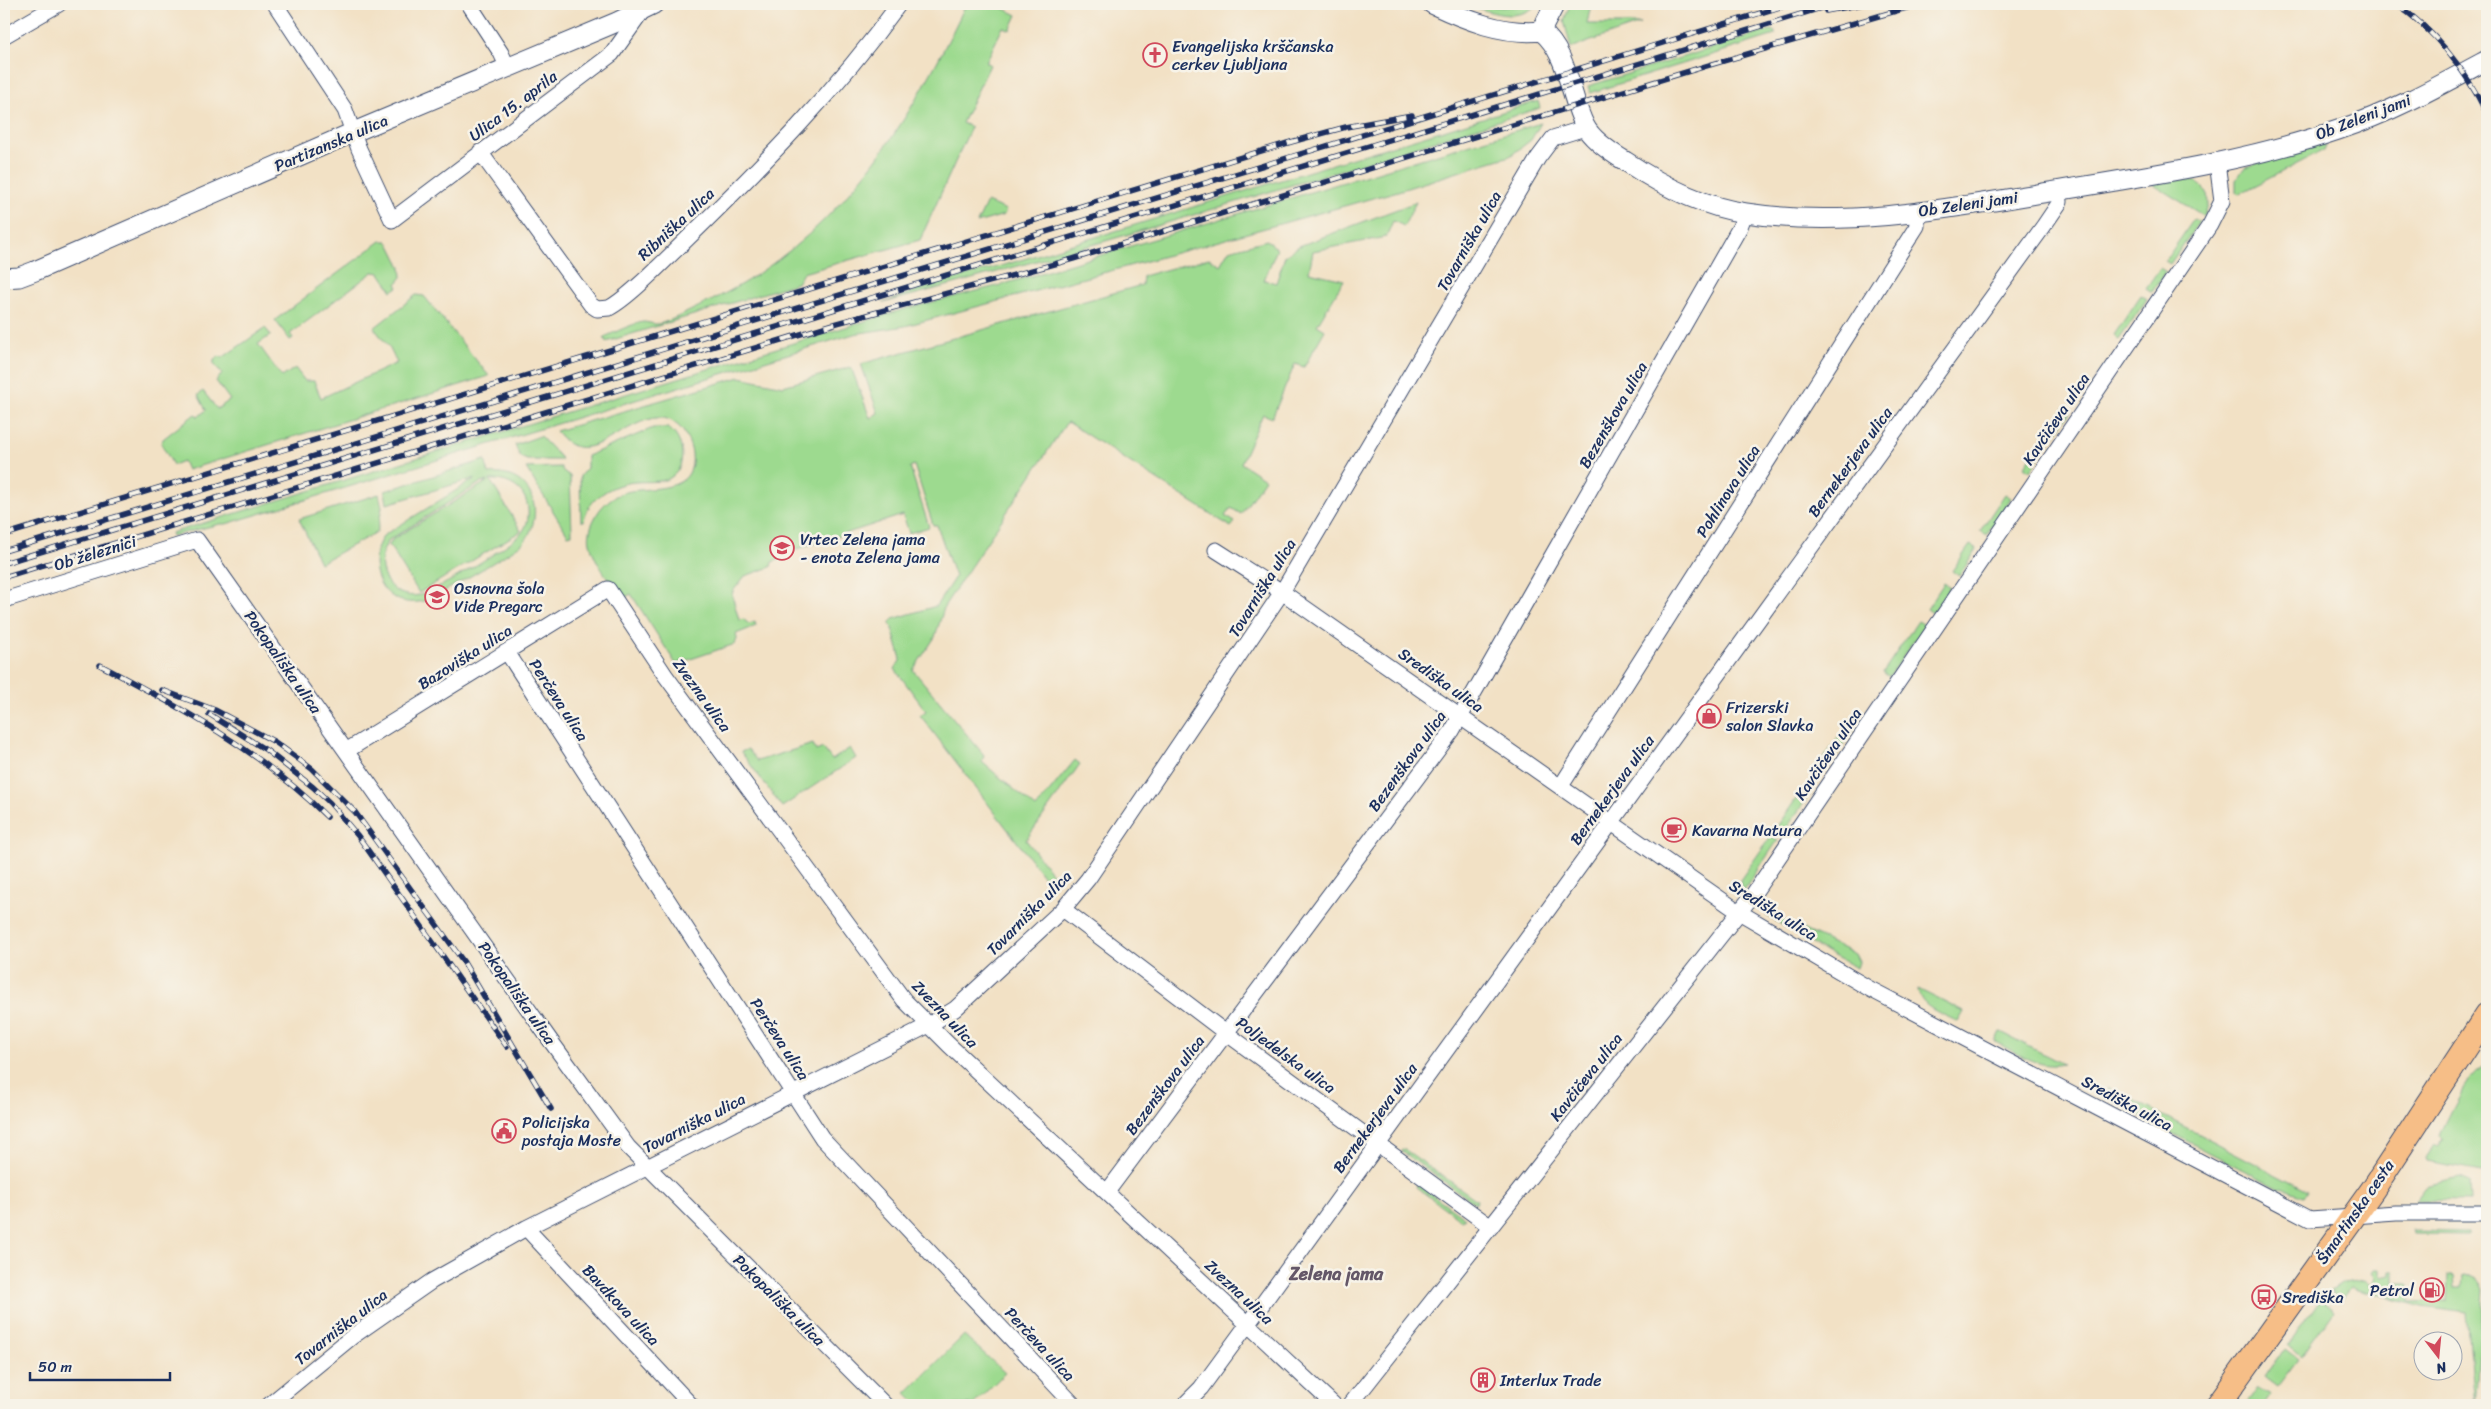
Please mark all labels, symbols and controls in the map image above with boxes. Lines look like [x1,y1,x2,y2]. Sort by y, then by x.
place label: Evangelijska krščanska cerkev Ljubljana [1172,32,1334,79]
church icon: Evangelijska krščanska cerkev Ljubljana [1142,42,1168,68]
street label: Ulica 15. aprila [462,62,565,149]
street label: Ob Zeleni jami [2311,85,2416,148]
street label: Partizanska ulica [269,106,393,180]
street label: Ribniška ulica [630,180,722,268]
street label: Ob Zeleni jami [1916,183,2020,225]
street label: Tovarniška ulica [1428,185,1510,297]
street label: Bezenškova ulica [1571,356,1655,474]
street label: Kavčičeva ulica [2014,367,2098,471]
street label: Bernekerjeva ulica [1800,400,1901,524]
street label: Pohlinova ulica [1688,439,1768,543]
place label: Vrtec Zelena jama - enota Zelena jama [800,525,941,572]
street label: Ob železnici [50,527,140,579]
street label: Tovarniška ulica [1220,533,1304,643]
school or university icon: Vrtec Zelena jama - enota Zelena jama [769,535,795,561]
place label: Osnovna šola Vide Pregarc [454,574,545,621]
school or university icon: Osnovna šola Vide Pregarc [424,584,450,610]
street label: Pokopališka ulica [236,604,330,721]
street label: Bazoviška ulica [412,616,518,698]
street label: Središka ulica [1392,640,1490,720]
street label: Zvezna ulica [665,652,740,739]
street label: Perčeva ulica [521,653,597,747]
place label: Frizerski salon Slavka [1725,693,1814,740]
street label: Kavčičeva ulica [1786,702,1870,806]
shop icon: Frizerski salon Slavka [1696,703,1722,729]
street label: Bezenškova ulica [1360,704,1454,818]
street label: Bernekerjeva ulica [1562,728,1663,852]
place label: Kavarna Natura [1692,816,1802,845]
cafe icon: Kavarna Natura [1661,817,1687,843]
street label: Tovarniška ulica [979,863,1079,963]
street label: Središka ulica [1723,871,1823,949]
street label: Pokopališka ulica [470,935,564,1052]
street label: Zvezna ulica [905,973,986,1056]
street label: Perčeva ulica [742,992,818,1086]
street label: Poljedelska ulica [1230,1009,1342,1101]
street label: Kavčičeva ulica [1542,1026,1630,1128]
street label: Bezenškova ulica [1117,1028,1213,1142]
street label: Bernekerjeva ulica [1325,1056,1426,1180]
street label: Središka ulica [2076,1067,2178,1139]
street label: Tovarniška ulica [637,1085,751,1161]
place label: Policijska postaja Moste [521,1108,621,1155]
public building icon: Policijska postaja Moste [491,1118,517,1144]
street label: Šmartinska cesta [2308,1153,2403,1270]
street label: Pokopališka ulica [726,1247,833,1354]
street label: Zvezna ulica [1198,1252,1281,1333]
street label: Bavdkova ulica [575,1257,667,1353]
district label: Zelena jama [1288,1258,1384,1290]
place label: Petrol [2370,1276,2414,1305]
fuel station icon: Petrol [2419,1277,2445,1303]
street label: Tovarniška ulica [288,1281,394,1373]
place label: Središka [2282,1283,2344,1312]
bus stop icon: Središka [2251,1284,2277,1310]
street label: Perčeva ulica [997,1300,1083,1388]
north arrow [2414,1332,2464,1382]
scale bar [30,1349,170,1381]
text: 50 m [38,1354,73,1380]
text: N [2433,1354,2451,1381]
place label: Interlux Trade [1499,1366,1601,1395]
building icon: Interlux Trade [1470,1367,1496,1393]

